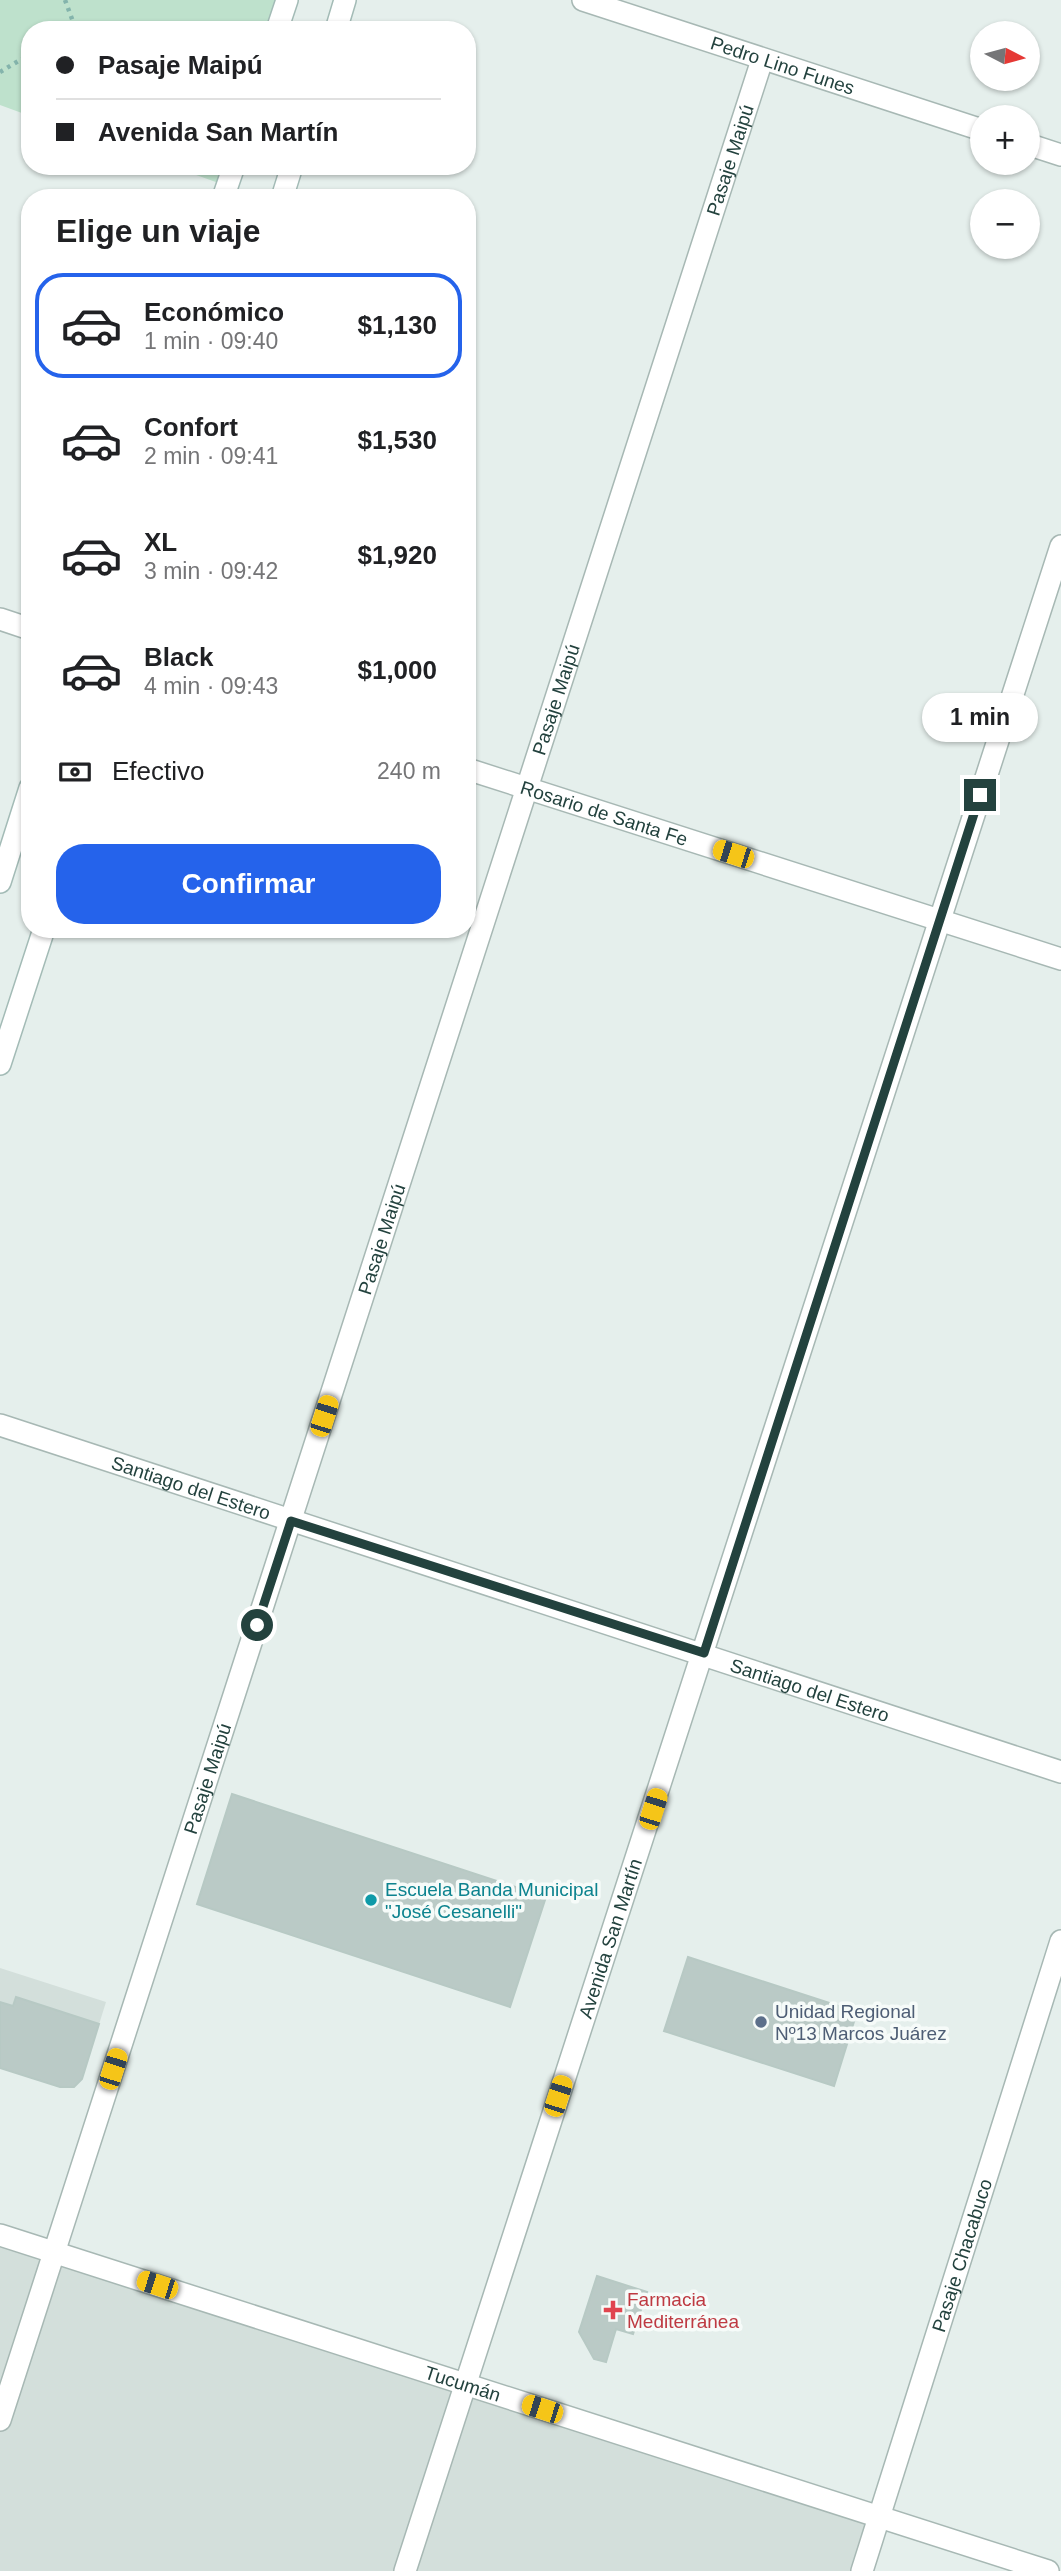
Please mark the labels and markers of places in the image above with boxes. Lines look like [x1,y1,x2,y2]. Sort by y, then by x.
place label: Escuela Banda Municipal "José Cesanelli" [385,1879,598,1922]
marker: Escuela Banda Municipal "José Cesanelli" [363,1892,379,1908]
place label: Unidad Regional Nº13 Marcos Juárez [775,2001,947,2044]
marker: Unidad Regional Nº13 Marcos Juárez [753,2014,769,2030]
place label: Farmacia Mediterránea [627,2289,739,2332]
marker: Farmacia Mediterránea [605,2302,621,2318]

